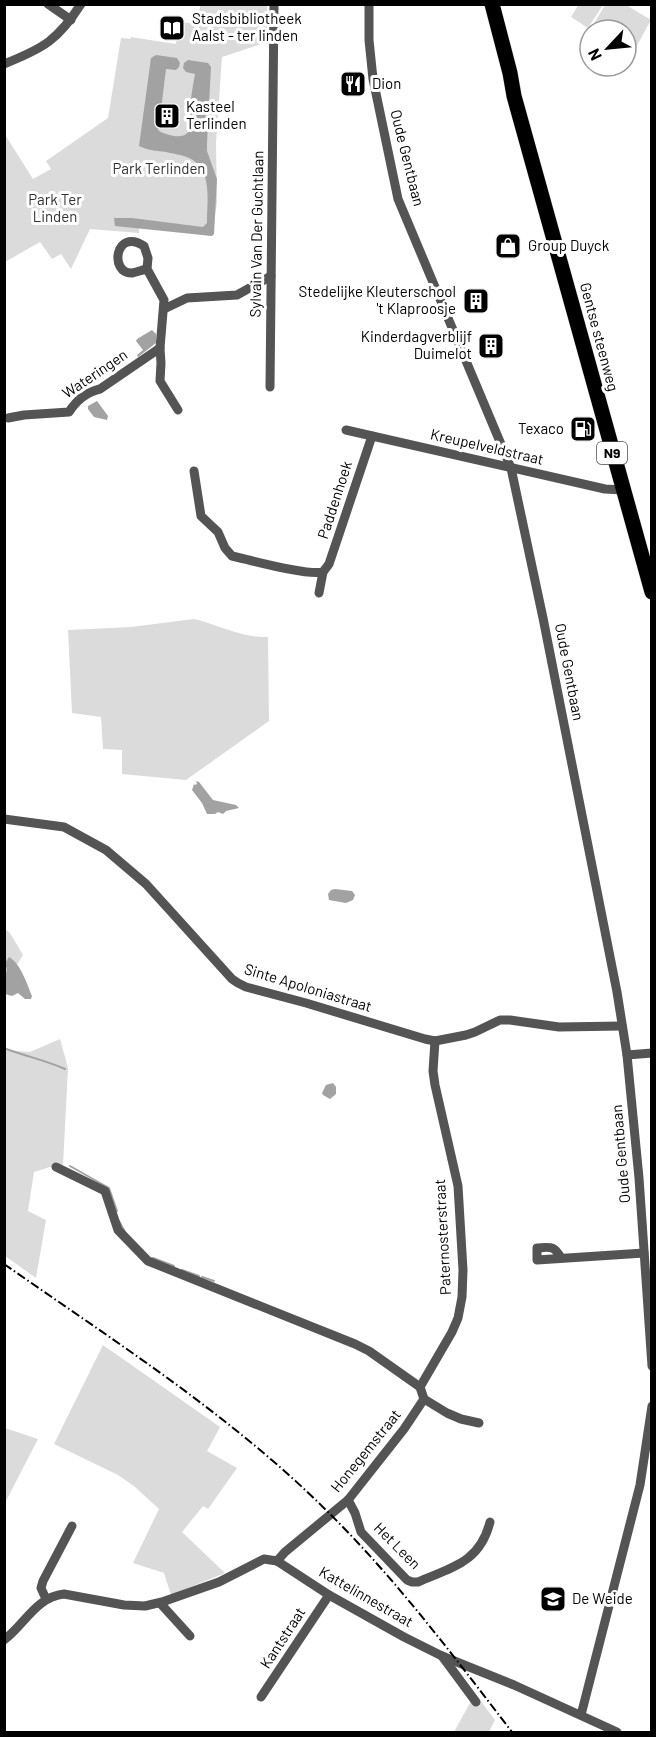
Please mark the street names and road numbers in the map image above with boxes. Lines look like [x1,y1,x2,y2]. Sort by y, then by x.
street label: Oude Gentbaan [387,108,429,208]
street label: Sylvain Van Der Guchtlaan [246,150,266,317]
street label: Gentse steenweg [577,280,623,393]
street label: Wateringen [58,345,130,402]
street label: Kreupelveldstraat [429,424,546,468]
road number: N9 [597,442,627,464]
street label: Paddenhoek [313,458,355,541]
street label: Oude Gentbaan [552,622,588,722]
street label: Sinte Apoloniastraat [242,959,374,1015]
street label: Oude Gentbaan [607,1104,633,1204]
street label: Paternosterstraat [430,1179,454,1295]
street label: Honegemstraat [326,1405,404,1495]
street label: Het Leen [371,1518,425,1572]
street label: Kattelinnestraat [316,1562,417,1630]
street label: Kantstraat [256,1604,309,1671]

